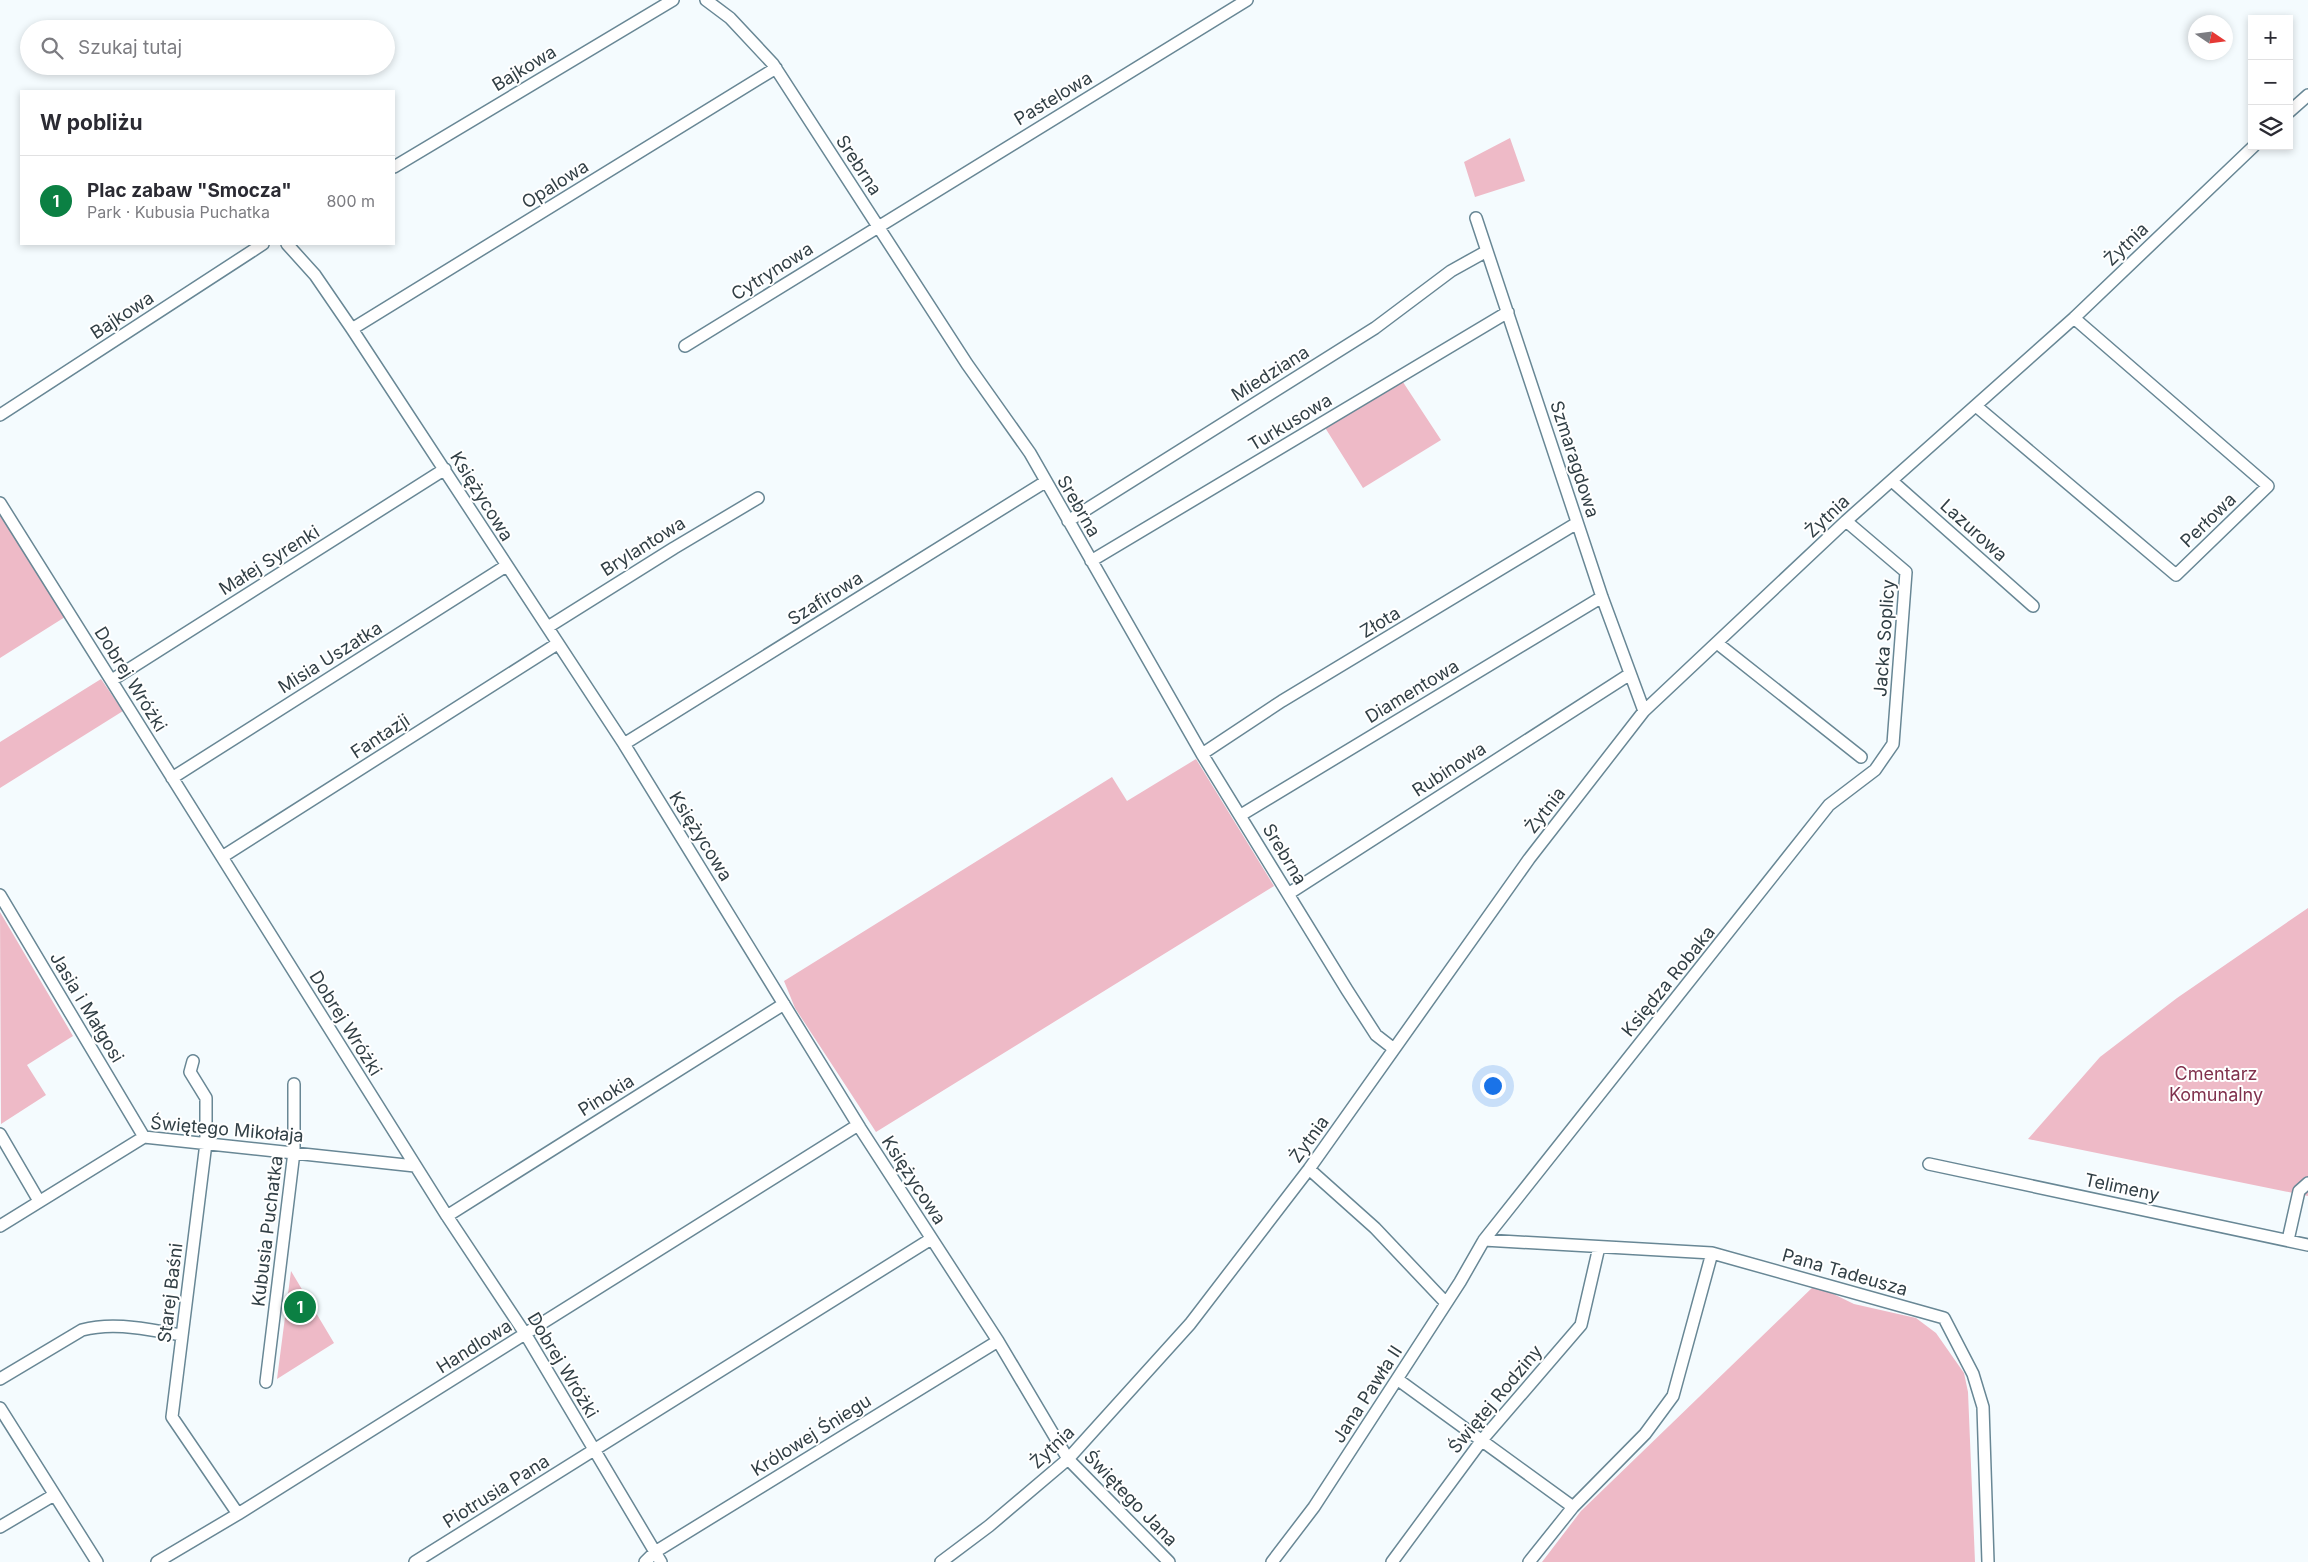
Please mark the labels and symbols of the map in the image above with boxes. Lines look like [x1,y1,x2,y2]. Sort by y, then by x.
north arrow [2188,15,2233,60]
street label: Bajkowa [488,41,560,95]
street label: Pastelowa [1010,67,1096,129]
street label: Srebrna [832,131,886,199]
street label: Opalowa [518,155,592,213]
street label: Żytnia [2099,217,2152,270]
street label: Cytrynowa [727,238,817,304]
street label: Bajkowa [86,287,158,343]
street label: Miedziana [1227,341,1313,405]
street label: Turkusowa [1245,389,1335,455]
street label: Szmaragdowa [1546,398,1604,520]
street label: Księżycowa [446,447,518,545]
street label: Srebrna [1053,472,1105,540]
street label: Perłowa [2176,489,2240,551]
street label: Żytnia [1800,490,1853,542]
street label: Lazurowa [1936,495,2012,565]
street label: Brylantowa [597,512,689,580]
street label: Małej Syrenki [215,521,323,599]
street label: Szafirowa [784,567,866,629]
street label: Jacka Soplicy [1869,578,1899,698]
street label: Złota [1356,602,1404,642]
street label: Misia Uszatka [274,617,386,697]
street label: Dobrej Wróżki [90,623,172,735]
street label: Diamentowa [1361,655,1463,727]
street label: Fantazji [347,709,413,763]
street label: Rubinowa [1408,737,1490,801]
street label: Żytnia [1520,782,1569,837]
street label: Księżycowa [665,787,737,885]
street label: Srebrna [1259,820,1311,888]
street label: Księdza Robaka [1617,922,1719,1040]
street label: Jasia i Małgosi [46,948,128,1066]
street label: Dobrej Wróżki [305,967,387,1079]
park label: Cmentarz Komunalny [2169,1063,2263,1105]
street label: Pinokia [574,1070,638,1120]
your location [1480,1073,1506,1099]
street label: Świętego Mikołaja [149,1111,305,1146]
street label: Żytnia [1284,1111,1333,1166]
street label: Księżycowa [878,1132,950,1228]
street label: Kubusia Puchatka [247,1154,287,1308]
street label: Telimeny [2083,1169,2161,1205]
street label: Starej Baśni [153,1242,187,1344]
street label: Pana Tadeusza [1780,1244,1910,1300]
pin: 1 [284,1288,316,1326]
street label: Dobrej Wróżki [523,1308,603,1422]
street label: Handlowa [432,1315,516,1377]
street label: Świętej Rodziny [1443,1340,1546,1457]
street label: Jana Pawła II [1328,1341,1406,1447]
street label: Królowej Śniegu [747,1389,875,1480]
street label: Żytnia [1025,1421,1078,1473]
street label: Świętego Jana [1080,1445,1183,1550]
street label: Piotrusia Pana [439,1450,553,1532]

